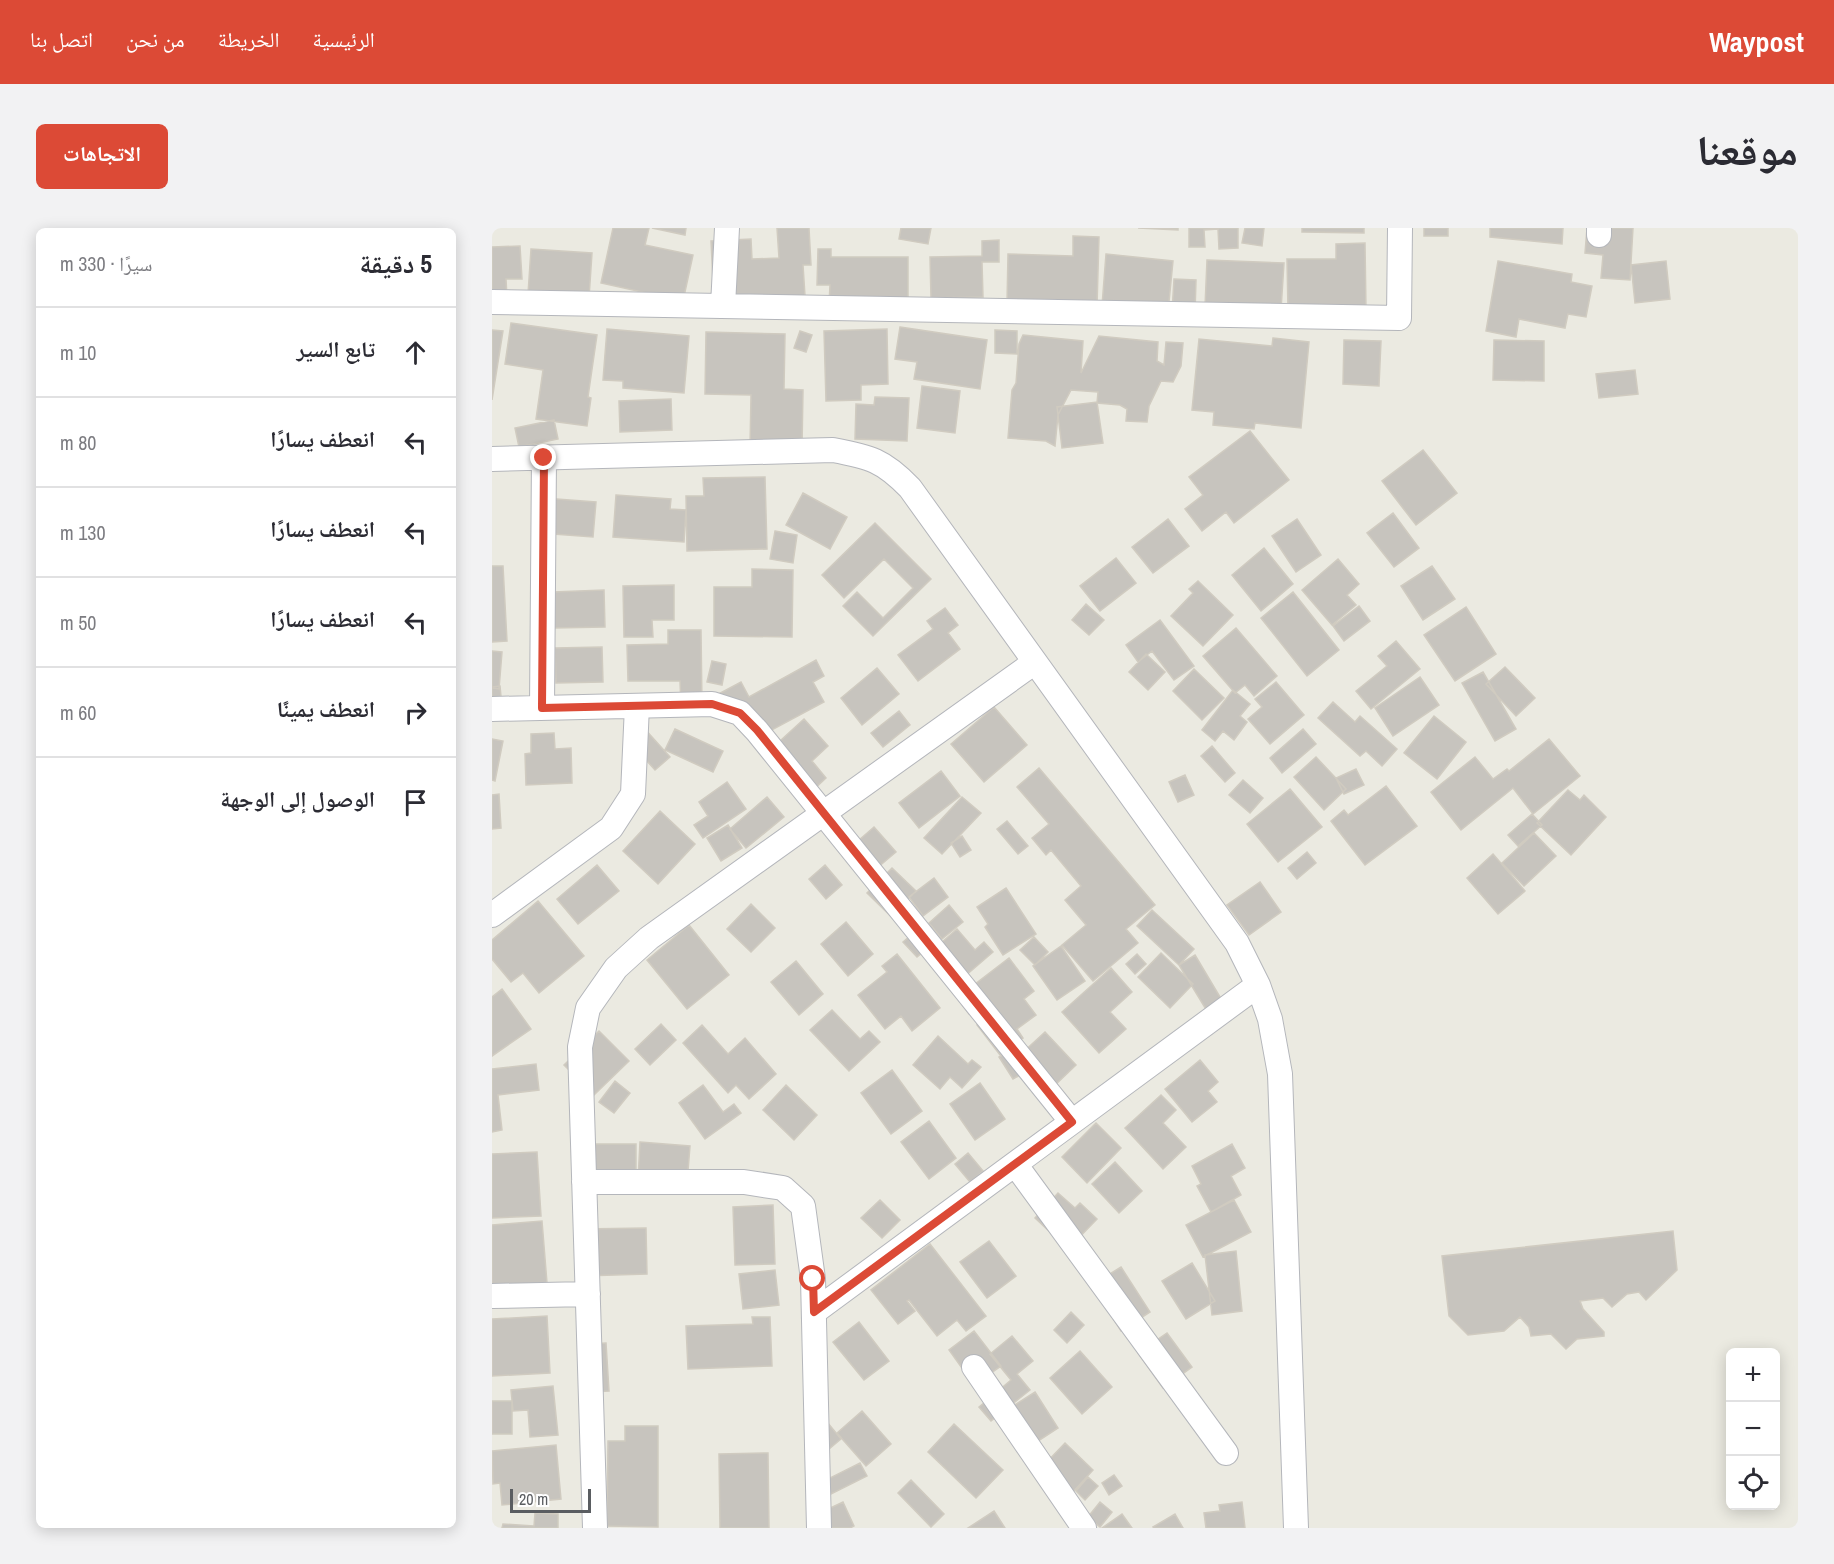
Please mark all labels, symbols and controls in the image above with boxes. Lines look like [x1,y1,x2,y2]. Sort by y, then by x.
text: Waypost [1709,23,1804,61]
text: اتصل بنا [30,25,93,54]
text: من نحن [126,25,185,54]
text: الخريطة [218,25,280,54]
text: الرئيسية [313,25,375,54]
text: موقعنا [1697,122,1798,178]
button: الاتجاهات [36,124,168,189]
text: 5 دقيقة [360,246,432,281]
text: سيرًا · 330 m [60,250,153,277]
text: تابع السير [297,334,375,364]
icon: ahead [399,336,432,369]
text: 10 m [60,339,96,366]
text: انعطف يسارًا [270,424,375,454]
icon: left [399,426,432,459]
text: 80 m [60,429,96,456]
route end [530,444,556,470]
text: انعطف يسارًا [270,514,375,544]
icon: left [399,516,432,549]
text: 130 m [60,519,106,546]
text: انعطف يسارًا [270,604,375,634]
icon: left [399,606,432,639]
text: 50 m [60,609,96,636]
text: انعطف يمينًا [277,694,375,724]
icon: right [399,696,432,729]
text: 60 m [60,699,96,726]
text: الوصول إلى الوجهة [220,784,375,814]
icon: arrive [399,786,432,819]
route start [799,1265,825,1291]
map controls [1726,1348,1780,1510]
button: + [1726,1348,1780,1402]
button: − [1726,1402,1780,1456]
button: locate [1726,1456,1780,1510]
scale bar [510,1486,591,1514]
text: 20 m [519,1488,548,1510]

